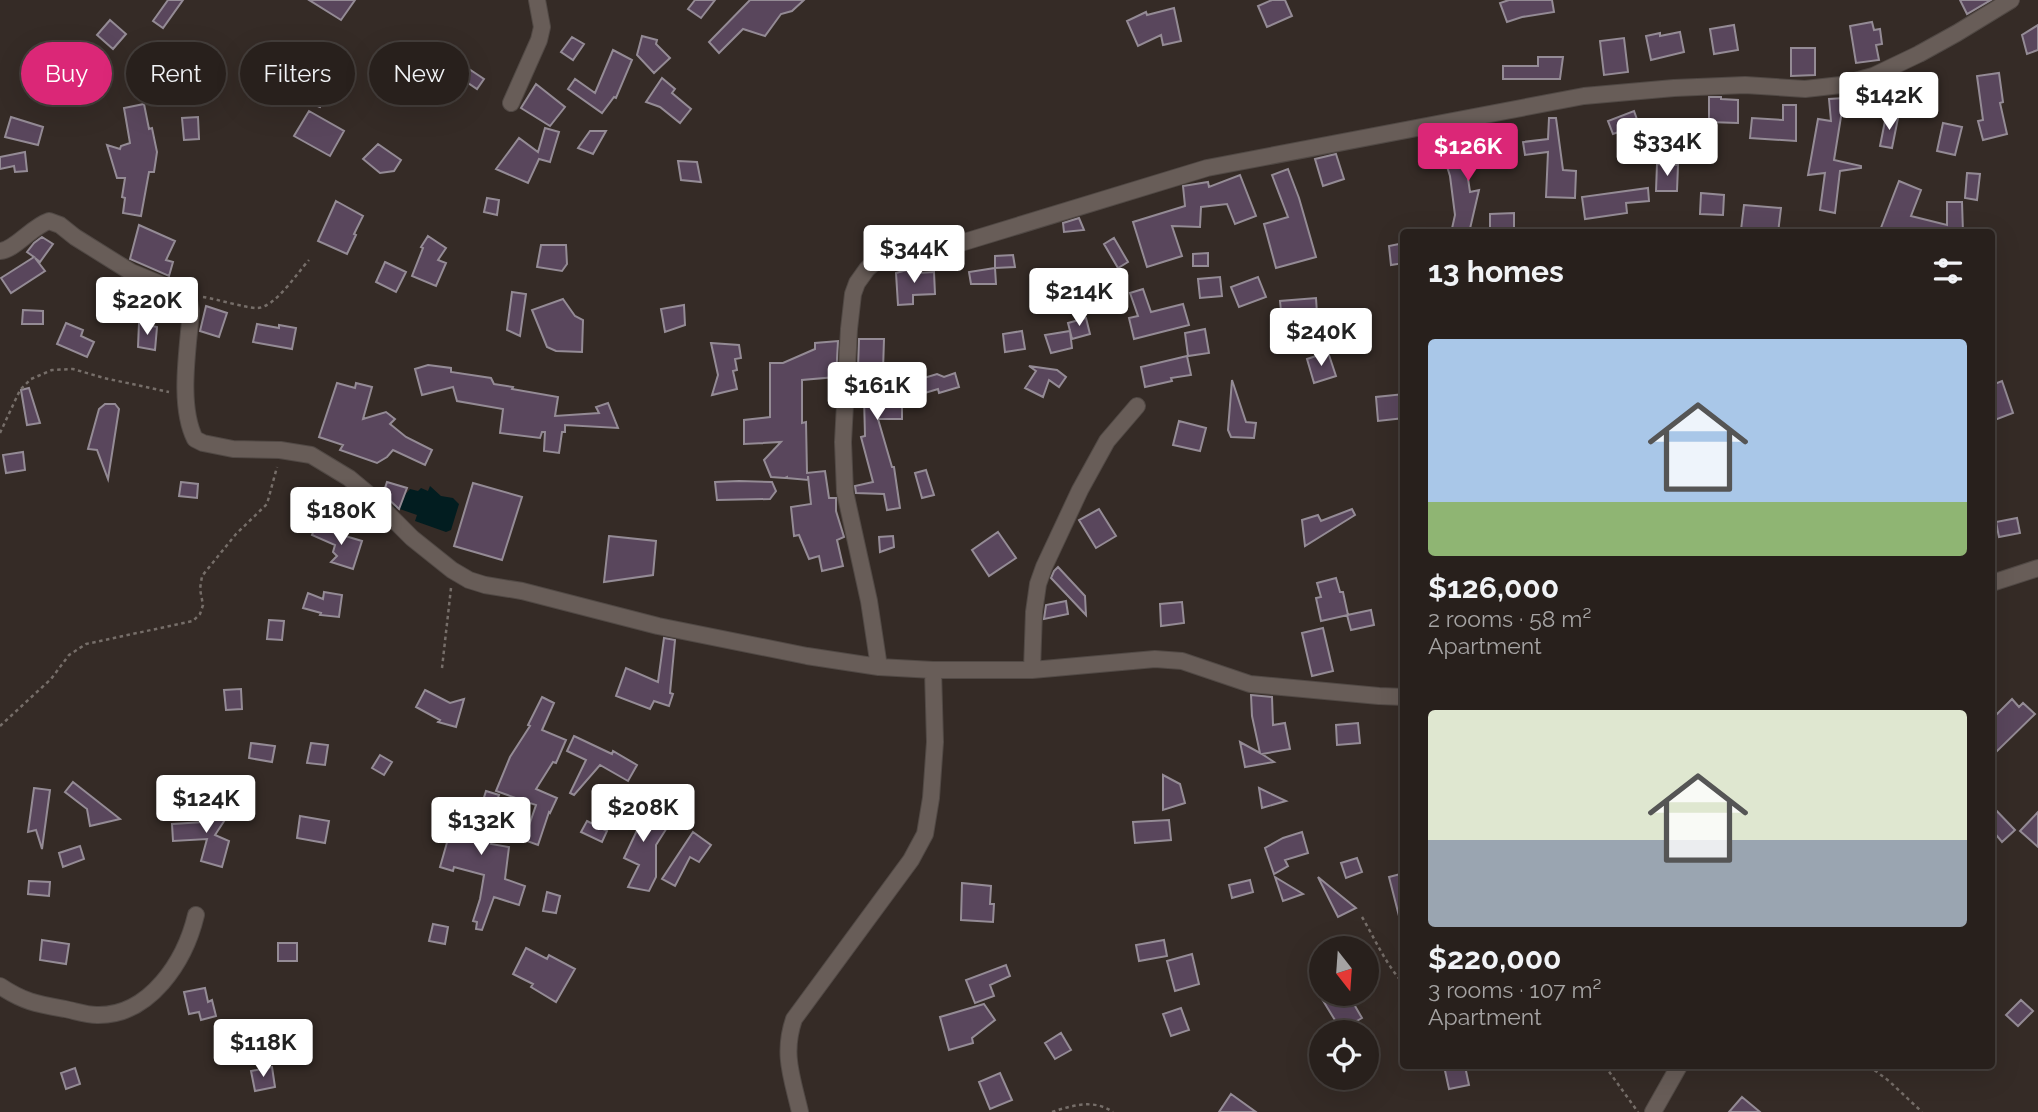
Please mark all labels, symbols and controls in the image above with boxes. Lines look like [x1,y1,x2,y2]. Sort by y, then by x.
chip: Buy [21,42,112,105]
chip: Rent [126,42,226,105]
chip: Filters [240,42,355,105]
chip: New [369,42,469,105]
pin: $142K [1840,72,1938,132]
text: $142K [1855,81,1923,108]
pin: $334K [1618,118,1716,178]
pin: $126K [1419,124,1517,183]
text: $334K [1633,127,1701,154]
text: $126K [1434,132,1502,159]
pin: $344K [865,226,963,285]
text: $344K [880,234,948,261]
icon: filters [1929,252,1967,290]
text: 13 homes [1428,254,1564,289]
pin: $214K [1030,268,1128,328]
text: $214K [1045,277,1113,304]
pin: $220K [98,278,196,337]
text: $220K [112,286,182,313]
pin: $240K [1272,308,1370,368]
text: $240K [1286,317,1356,344]
pin: $161K [828,362,926,422]
text: $161K [844,371,910,398]
icon: home [1635,384,1761,510]
pin: $180K [292,488,390,547]
text: $180K [306,496,376,523]
text: $126,000 [1428,570,1559,605]
text: 2 rooms · 58 m² [1428,605,1591,632]
text: Apartment [1428,632,1542,659]
icon: home [1635,755,1761,881]
pin: $124K [157,776,255,835]
text: $124K [172,784,240,811]
pin: $208K [594,784,692,844]
text: $208K [608,793,678,820]
pin: $132K [432,798,530,857]
text: $132K [447,806,515,833]
north arrow [1309,936,1379,1006]
map controls [1309,936,1379,1090]
text: $220,000 [1428,941,1562,976]
text: 3 rooms · 107 m² [1428,976,1602,1003]
text: Apartment [1428,1003,1542,1030]
pin: $118K [214,1020,312,1079]
button: locate [1309,1020,1379,1090]
text: $118K [230,1028,296,1055]

